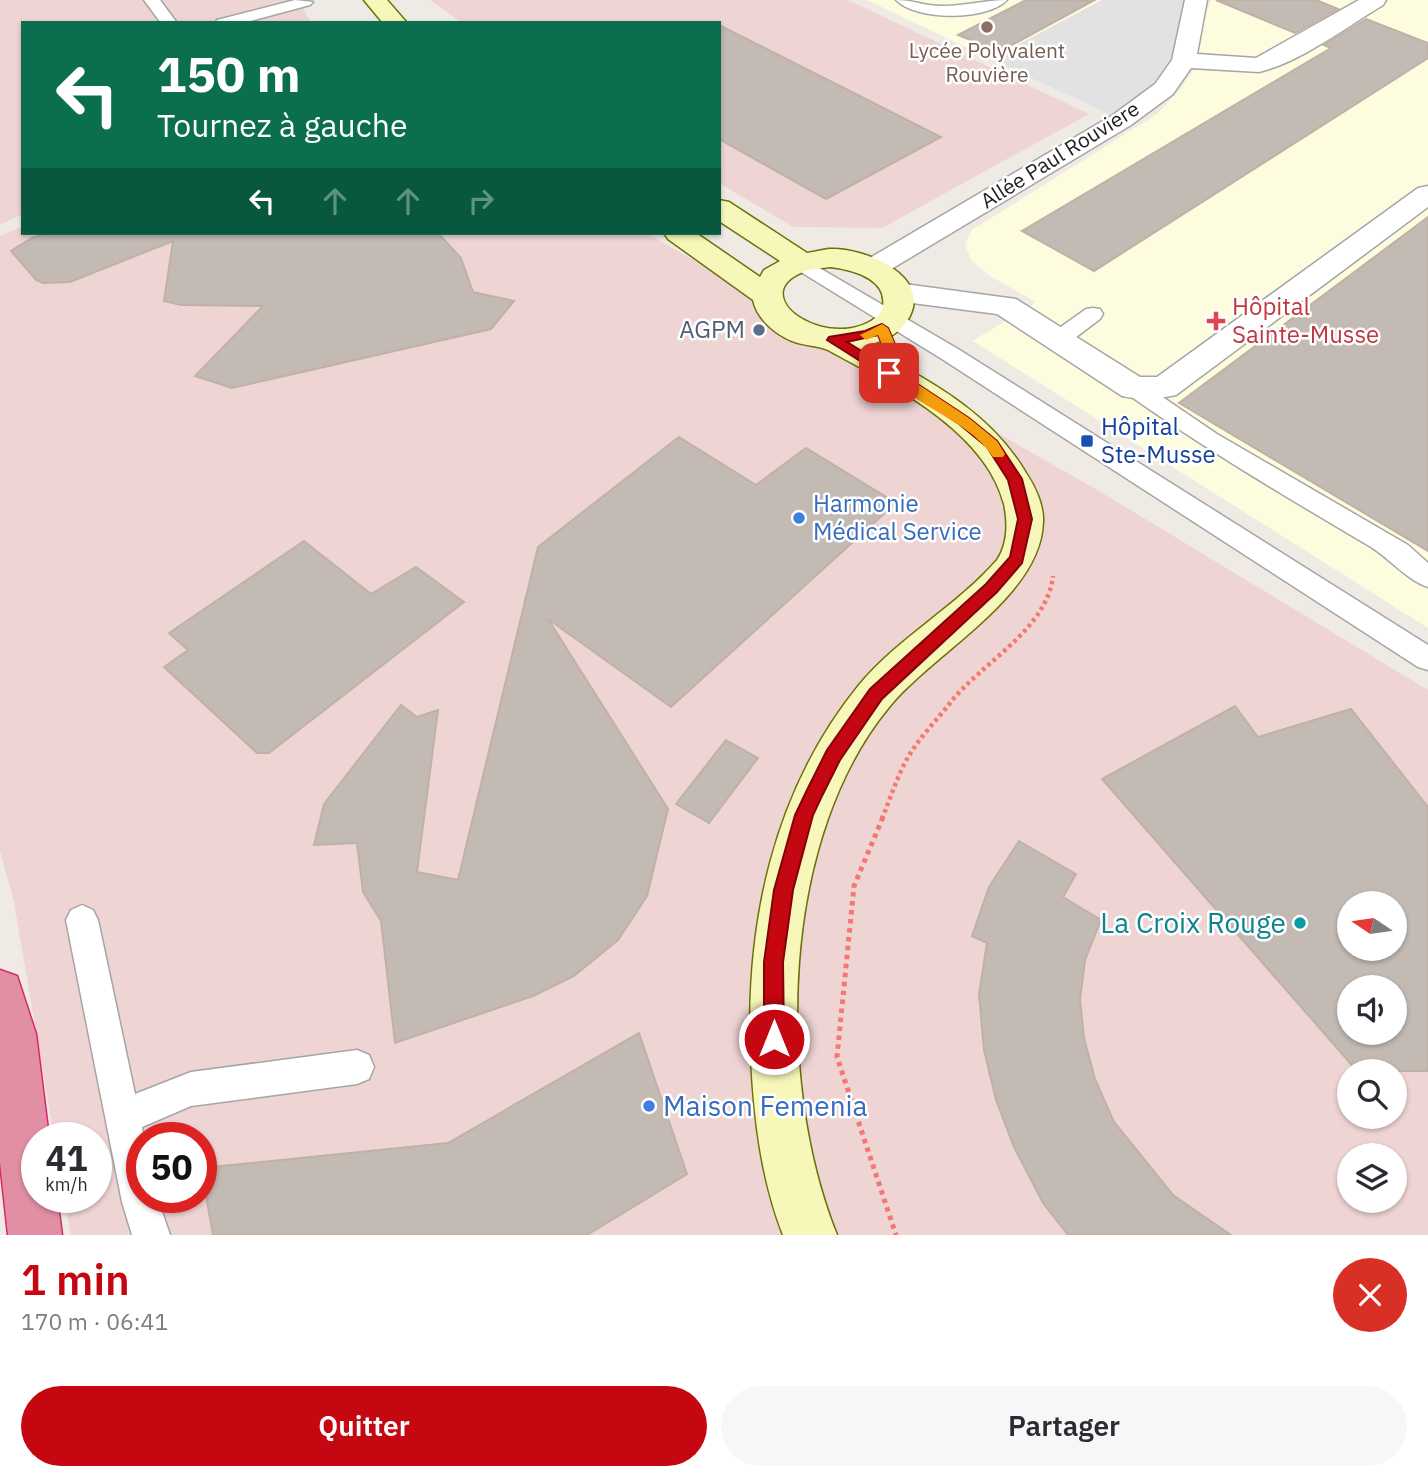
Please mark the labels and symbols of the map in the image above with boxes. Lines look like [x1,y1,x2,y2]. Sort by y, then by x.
marker: Lycée Polyvalent Rouvière [979,19,995,35]
place label: Lycée Polyvalent Rouvière [909,36,1065,88]
street label: Allée Paul Rouviere [975,94,1144,214]
place label: Hôpital Sainte-Musse [1232,290,1379,350]
marker: Hôpital Sainte-Musse [1206,311,1226,331]
place label: AGPM [679,313,745,345]
marker: AGPM [751,322,767,338]
pin [859,343,919,403]
place label: Hôpital Ste-Musse [1101,410,1216,470]
marker: Hôpital Ste-Musse [1079,433,1095,449]
place label: Harmonie Médical Service [813,487,982,547]
marker: Harmonie Médical Service [791,510,807,526]
north arrow [1337,891,1407,961]
place label: La Croix Rouge [1100,904,1286,941]
marker: La Croix Rouge [1292,915,1308,931]
position arrow [737,1002,811,1076]
place label: Maison Femenia [663,1087,868,1124]
marker: Maison Femenia [641,1098,657,1114]
speed limit sign: 50 [126,1122,217,1213]

